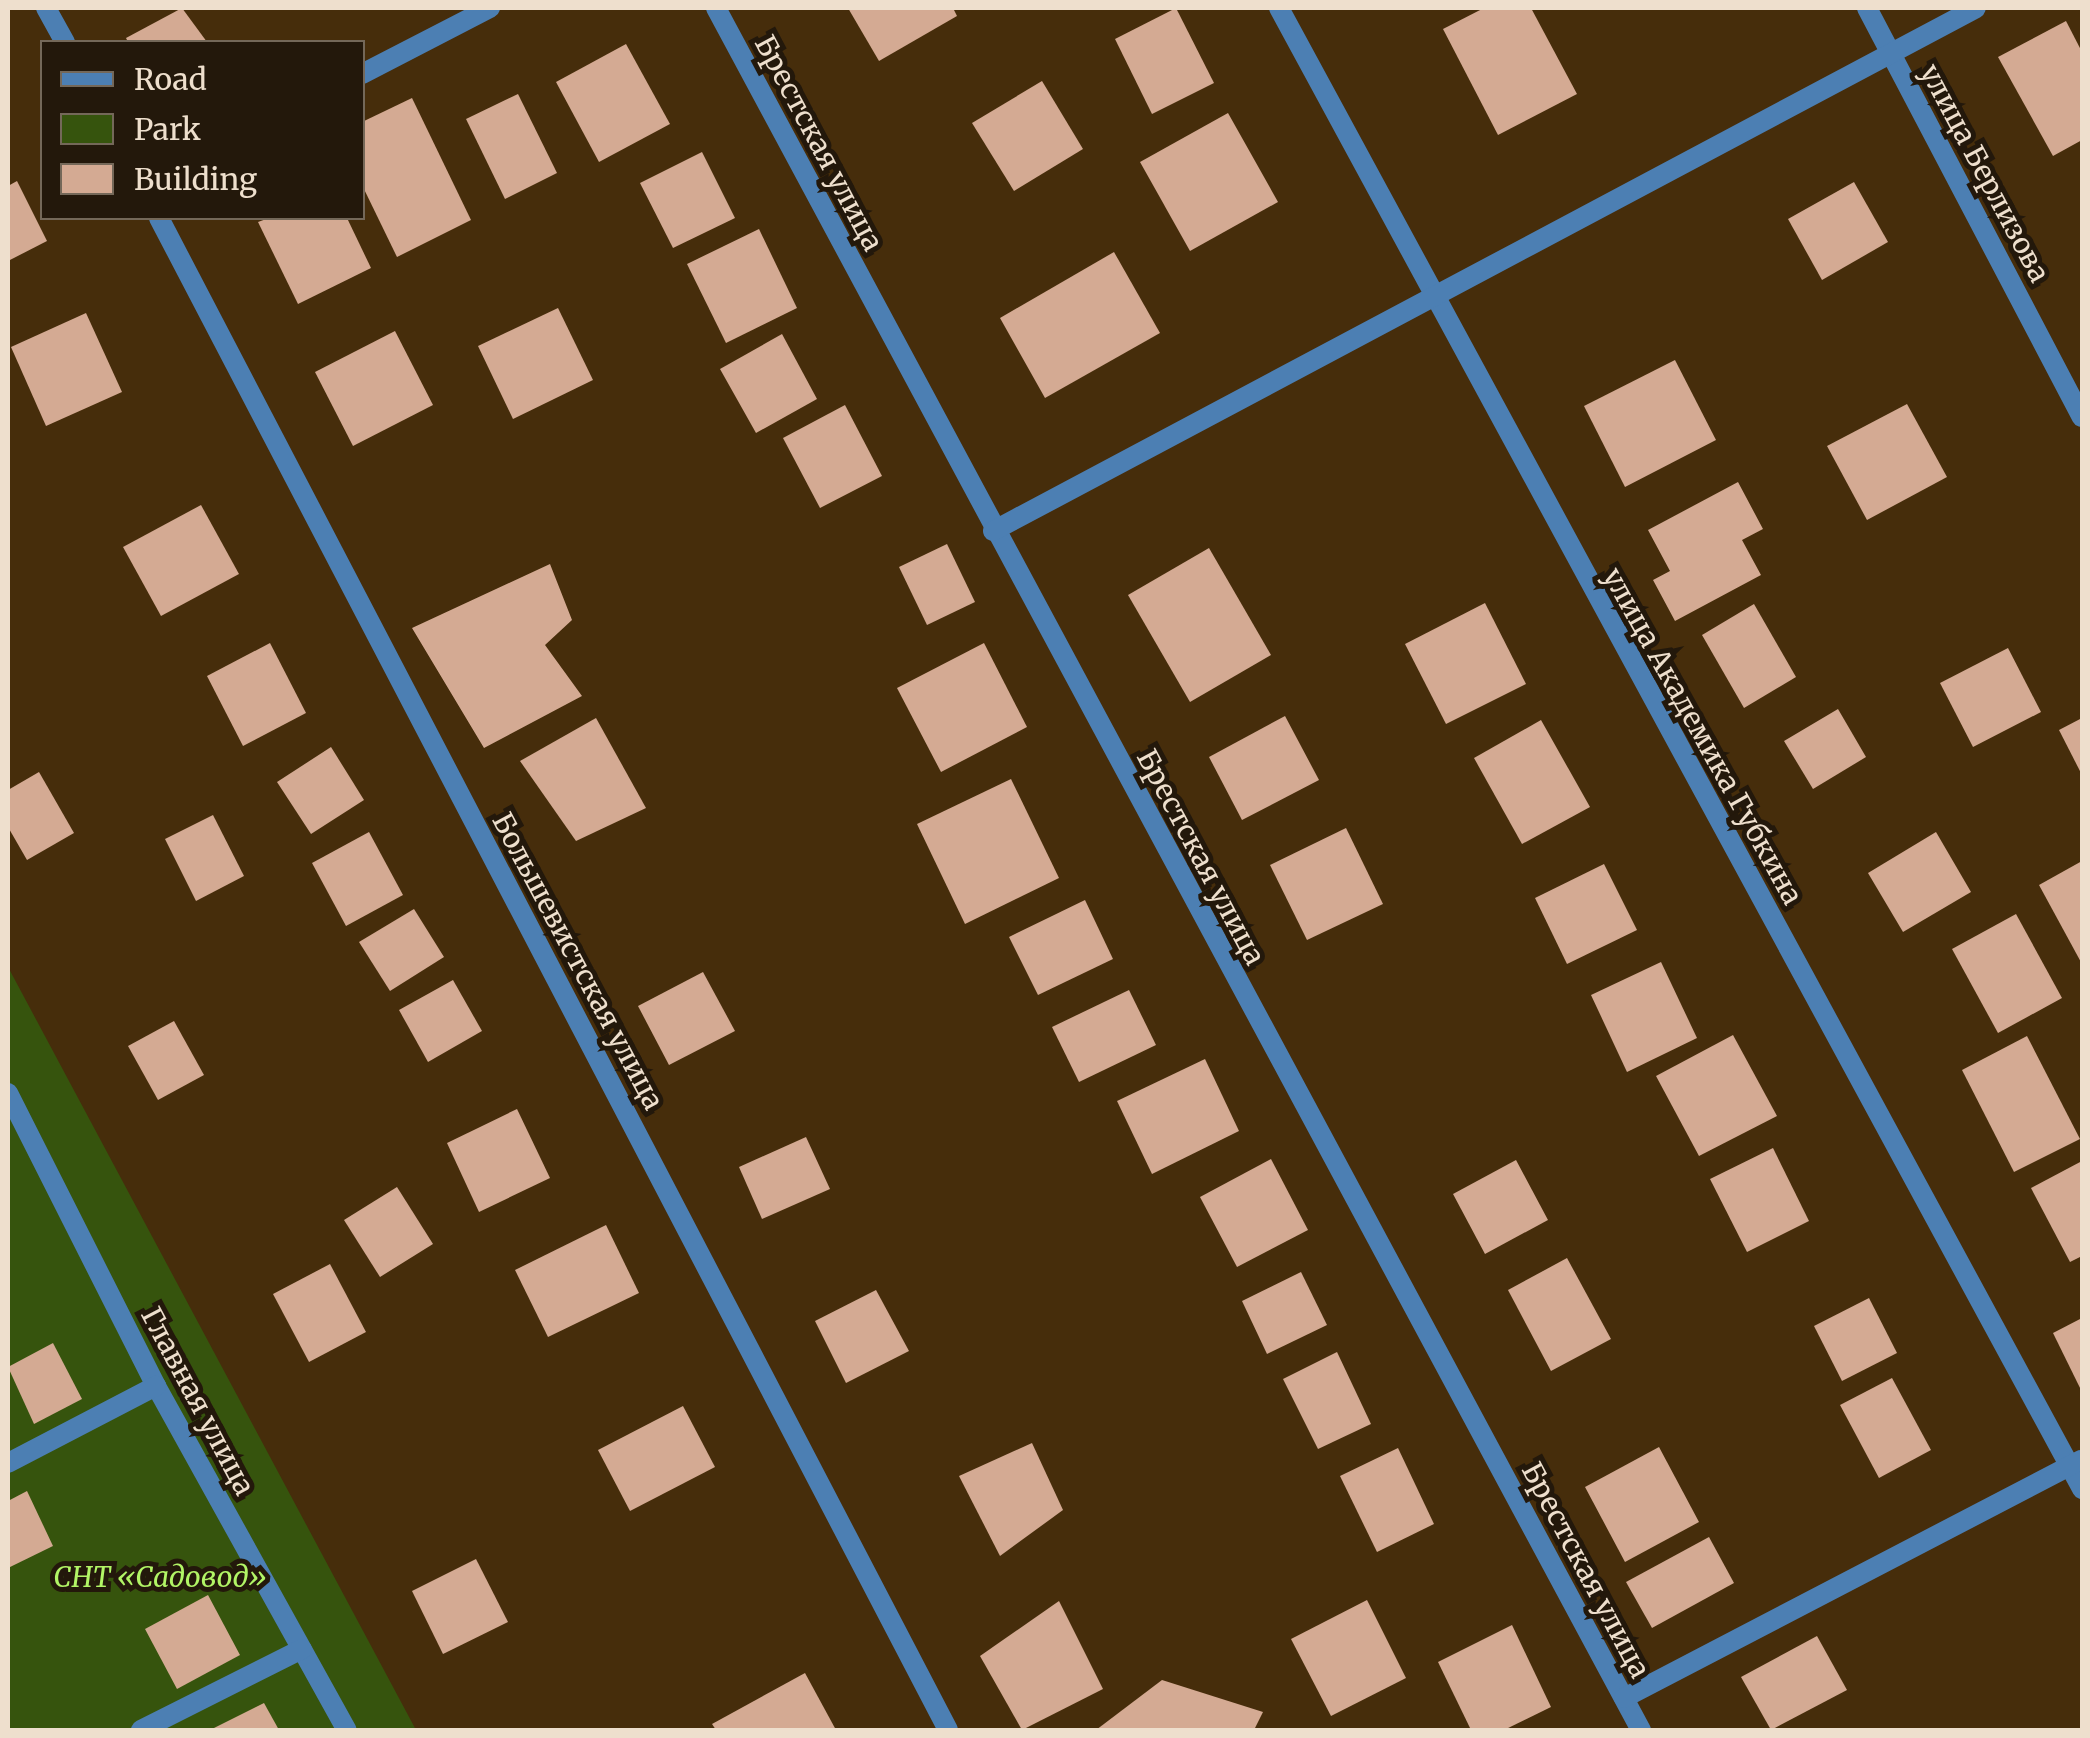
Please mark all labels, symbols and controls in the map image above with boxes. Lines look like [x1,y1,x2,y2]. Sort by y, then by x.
street label: Брестская улица [748,29,890,257]
legend [40,40,365,220]
street label: улица Берлизова [1913,58,2057,288]
text: Road [134,60,207,98]
text: Park [134,110,201,148]
text: Building [134,160,257,198]
street label: улица Академика Губкина [1596,562,1810,910]
street label: Брестская улица [1130,743,1272,971]
street label: Большевистская улица [485,807,671,1115]
street label: Главная улица [134,1301,262,1501]
street label: Брестская улица [1515,1456,1657,1684]
park label: СНТ «Садовод» [53,1560,267,1594]

